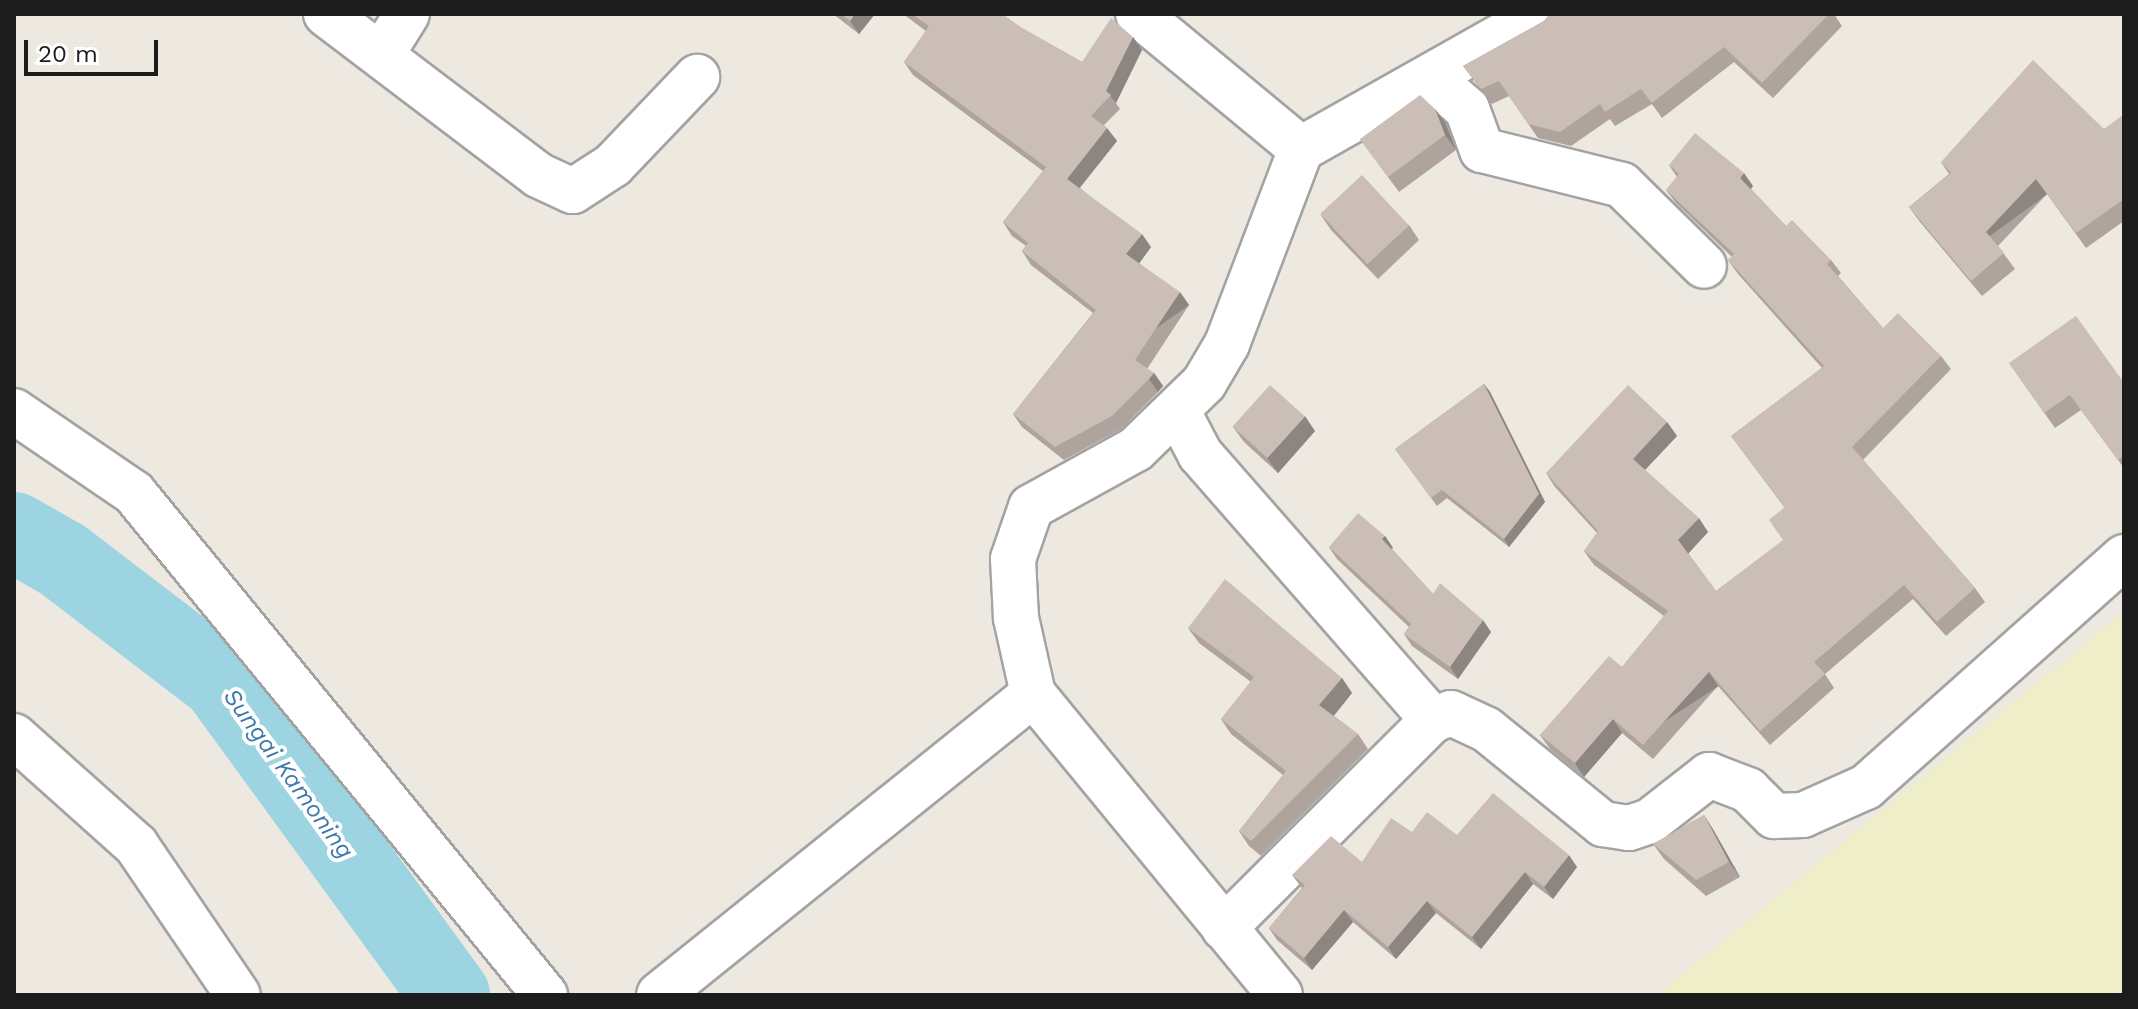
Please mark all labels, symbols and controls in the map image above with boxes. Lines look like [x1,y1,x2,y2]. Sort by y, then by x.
scale bar [28,24,162,74]
text: 20 m [38,40,98,68]
water label: Sungai Kamoning [217,683,359,865]

